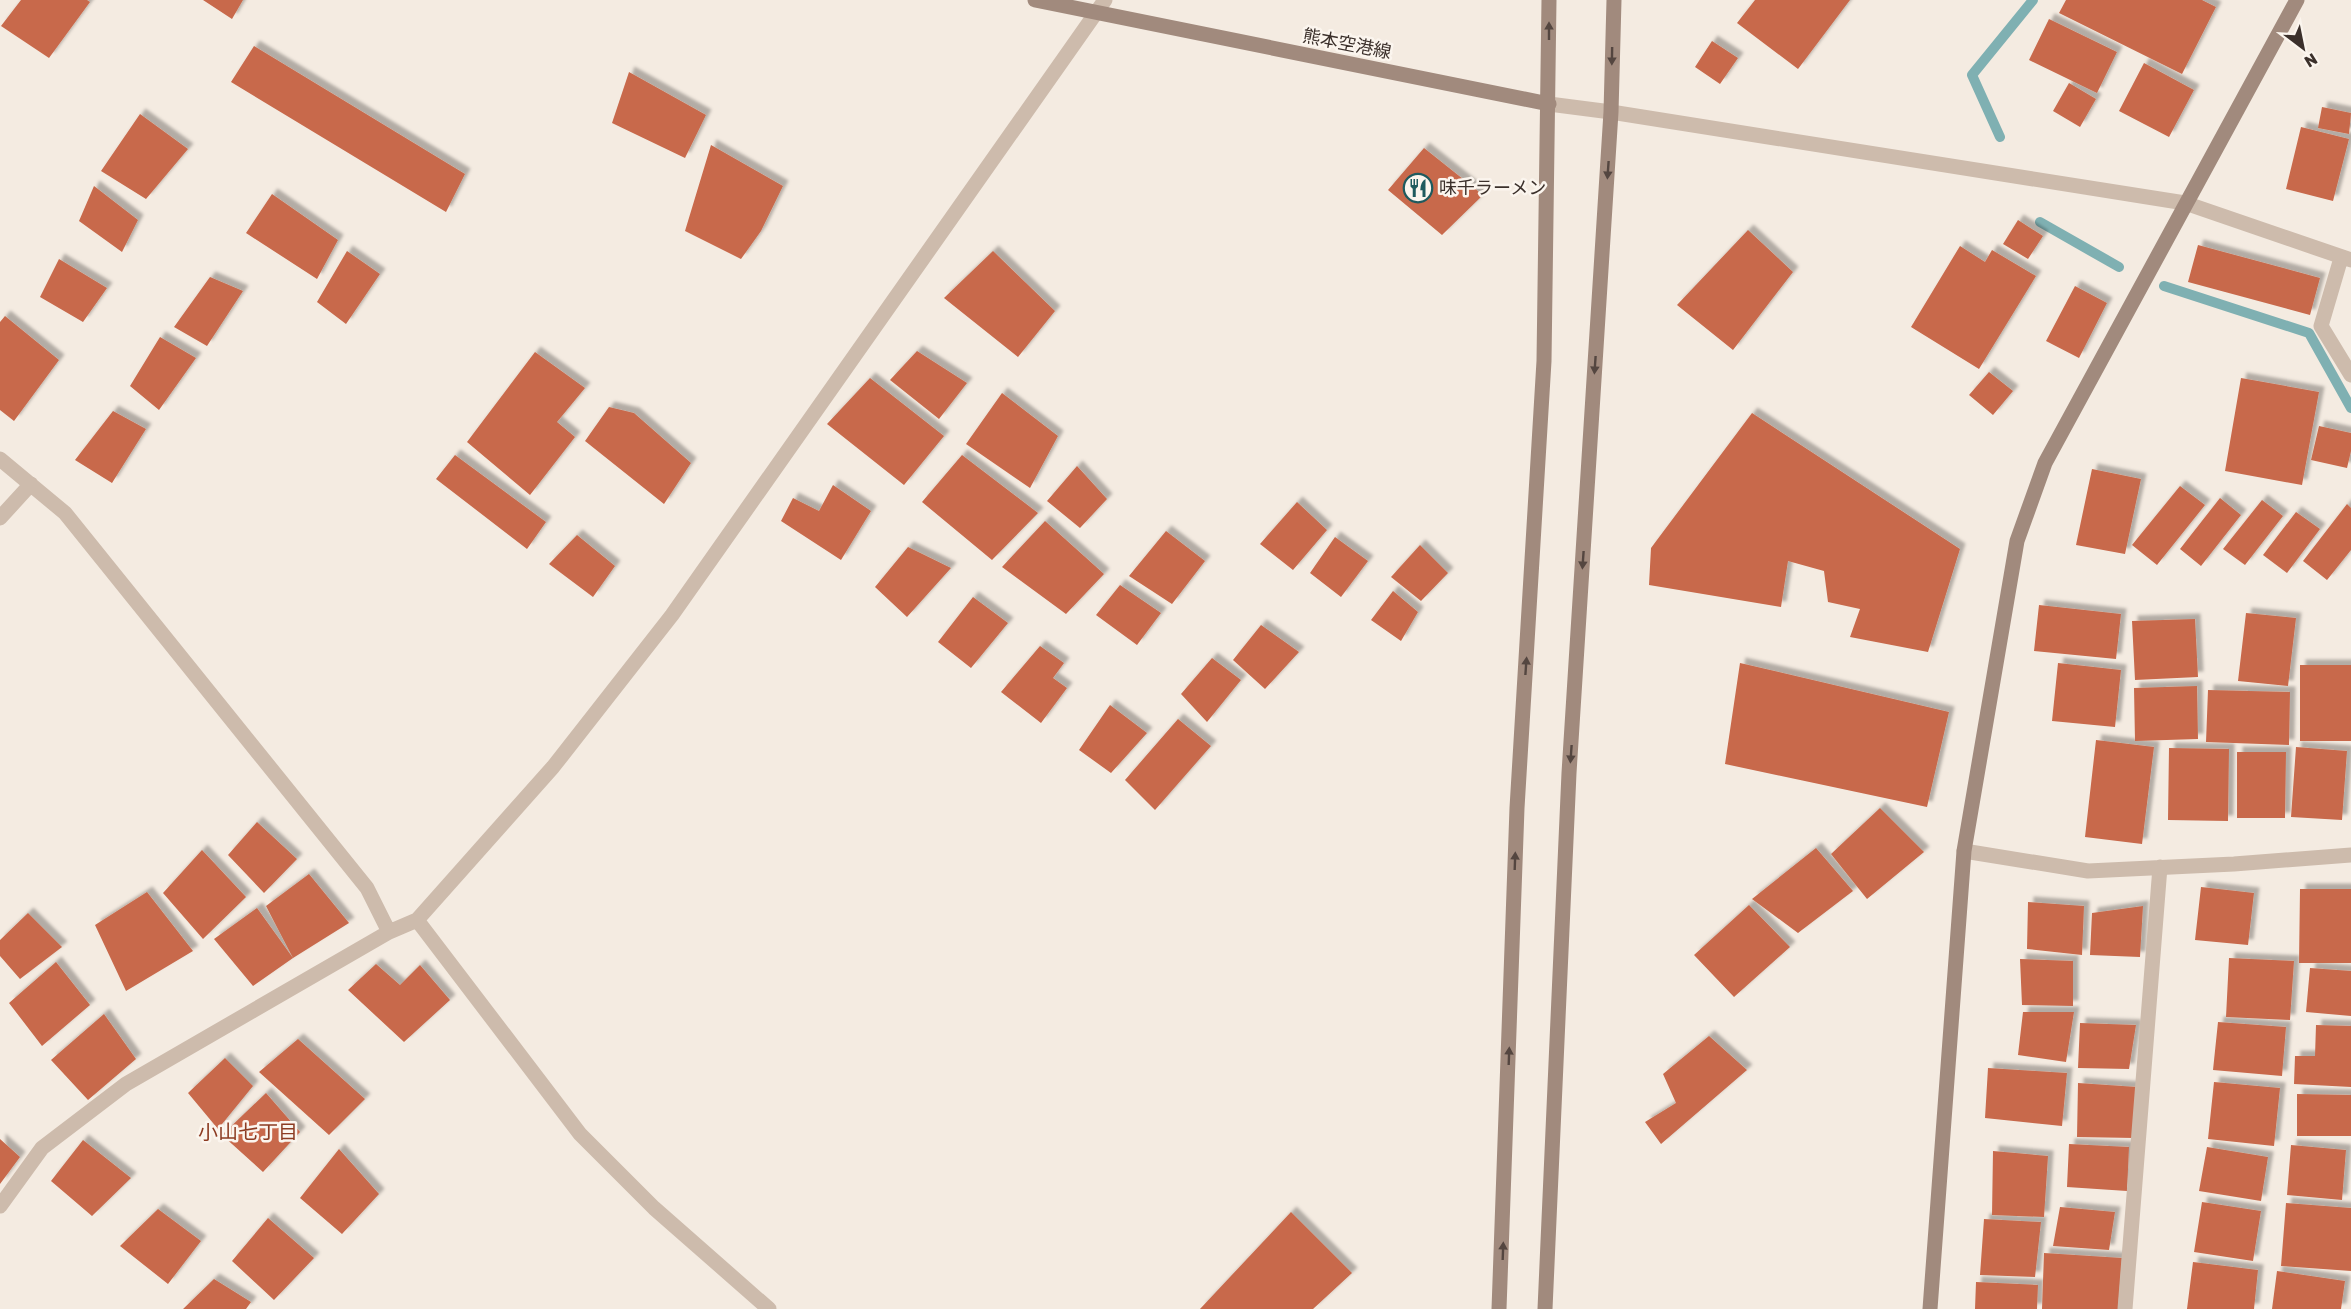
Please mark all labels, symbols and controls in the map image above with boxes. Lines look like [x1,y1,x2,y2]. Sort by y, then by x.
north arrow [2273,18,2333,78]
one-way arrow [1544,22,1554,41]
street label: 熊本空港線 [1301,25,1393,63]
one-way arrow [1608,46,1617,65]
text: N [2301,49,2321,71]
one-way arrow [1603,161,1612,180]
restaurant icon: 味千ラーメン [1402,172,1434,204]
place label: 味千ラーメン [1439,177,1546,199]
one-way arrow [1591,355,1600,374]
one-way arrow [1578,550,1588,569]
one-way arrow [1521,657,1530,676]
one-way arrow [1566,745,1575,764]
one-way arrow [1511,851,1520,870]
one-way arrow [1504,1046,1514,1065]
district label: 小山七丁目 [198,1120,298,1144]
one-way arrow [1498,1241,1507,1260]

